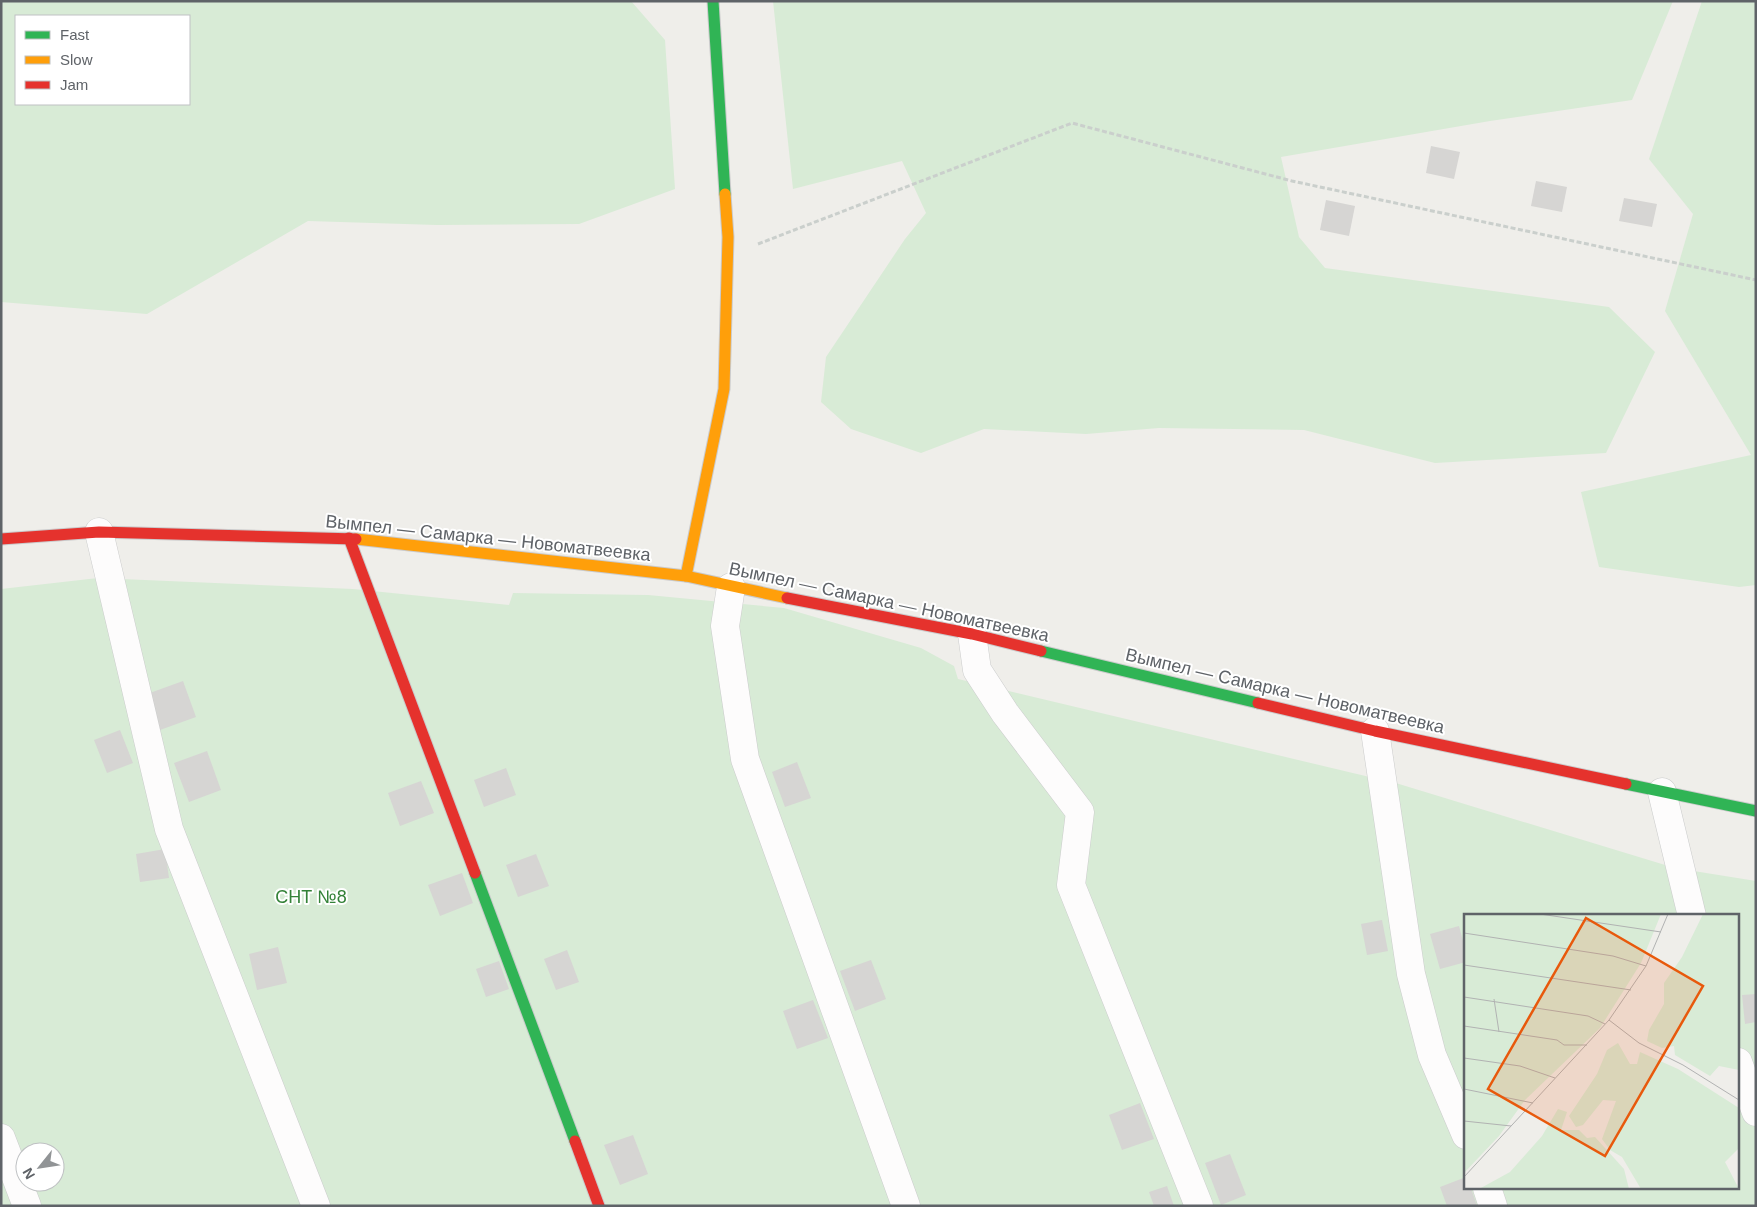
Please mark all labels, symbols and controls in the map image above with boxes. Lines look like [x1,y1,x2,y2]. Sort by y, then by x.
legend [15,15,190,105]
text: Fast [60,26,90,43]
text: Slow [60,51,93,68]
text: Jam [60,76,88,93]
street label: Вымпел — Самарка — Новоматвеевка [324,511,652,565]
street label: Вымпел — Самарка — Новоматвеевка [727,558,1052,646]
street label: Вымпел — Самарка — Новоматвеевка [1124,645,1447,738]
park label: СНТ №8 [275,887,347,907]
inset map [1464,914,1740,1190]
north arrow [15,1142,65,1192]
text: N [19,1165,38,1182]

